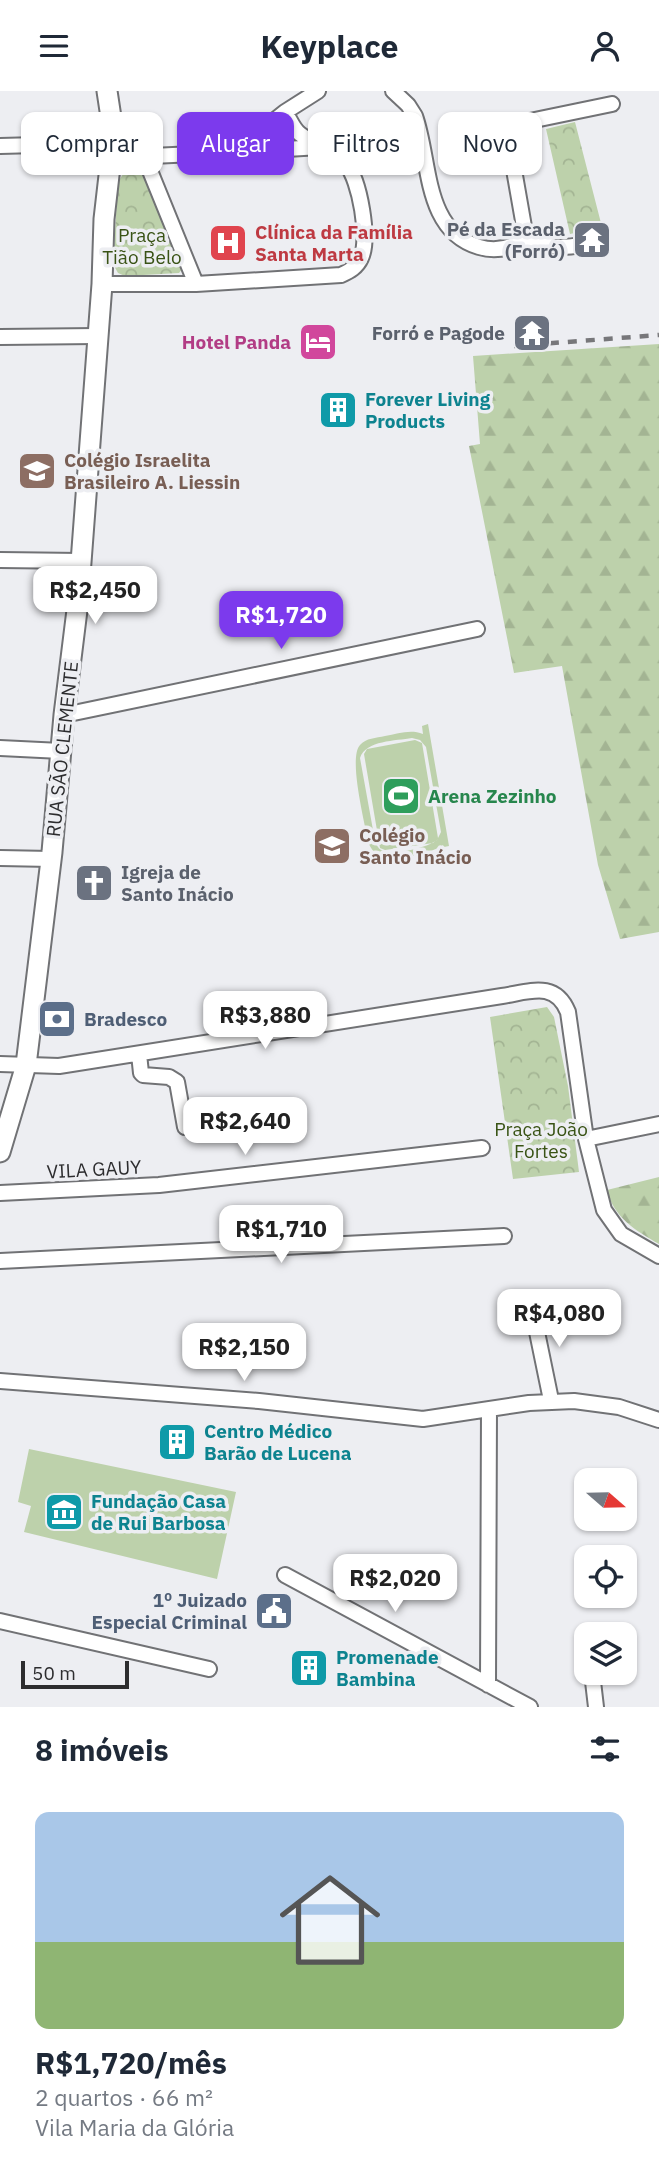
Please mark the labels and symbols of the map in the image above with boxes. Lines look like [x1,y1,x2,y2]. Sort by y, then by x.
place label: Pé da Escada (Forró) [447,217,565,263]
temple icon: Pé da Escada (Forró) [571,219,613,261]
place label: Clínica da Família Santa Marta [255,220,413,266]
hospital icon: Clínica da Família Santa Marta [207,222,249,264]
park label: Praça Tião Belo [102,223,182,269]
temple icon: Forró e Pagode [511,312,553,354]
hotel icon: Hotel Panda [297,321,339,363]
place label: Forró e Pagode [372,321,505,345]
place label: Hotel Panda [182,330,291,354]
place label: Forever Living Products [365,387,491,433]
building icon: Forever Living Products [317,389,359,431]
place label: Colégio Israelita Brasileiro A. Liessin [64,448,240,494]
school or university icon: Colégio Israelita Brasileiro A. Liessin [16,450,58,492]
pin: R$2,450 [30,567,160,626]
pin: R$1,720 [216,591,346,651]
street label: RUA SÃO CLEMENTE [41,660,83,838]
sports icon: Arena Zezinho [380,775,422,817]
place label: Arena Zezinho [428,784,557,808]
place label: Colégio Santo Inácio [359,823,472,869]
school or university icon: Colégio Santo Inácio [311,825,353,867]
place label: Igreja de Santo Inácio [121,860,234,906]
church icon: Igreja de Santo Inácio [73,862,115,904]
pin: R$3,880 [200,991,330,1051]
bank icon: Bradesco [36,998,78,1040]
place label: Bradesco [84,1007,167,1031]
pin: R$2,640 [180,1097,310,1157]
park label: Praça João Fortes [494,1117,588,1163]
street label: VILA GAUY [46,1154,143,1183]
pin: R$1,710 [216,1205,346,1265]
pin: R$4,080 [494,1289,624,1349]
pin: R$2,150 [179,1323,309,1383]
place label: Centro Médico Barão de Lucena [204,1419,352,1465]
building icon: Centro Médico Barão de Lucena [156,1421,198,1463]
north arrow [574,1468,637,1531]
place label: Fundação Casa de Rui Barbosa [91,1489,226,1535]
museum icon: Fundação Casa de Rui Barbosa [43,1491,85,1533]
pin: R$2,020 [330,1555,460,1614]
place label: 1º Juizado Especial Criminal [92,1588,247,1634]
public building icon: 1º Juizado Especial Criminal [253,1590,295,1632]
place label: Promenade Bambina [336,1645,439,1691]
building icon: Promenade Bambina [288,1647,330,1689]
scale bar [21,1658,130,1690]

